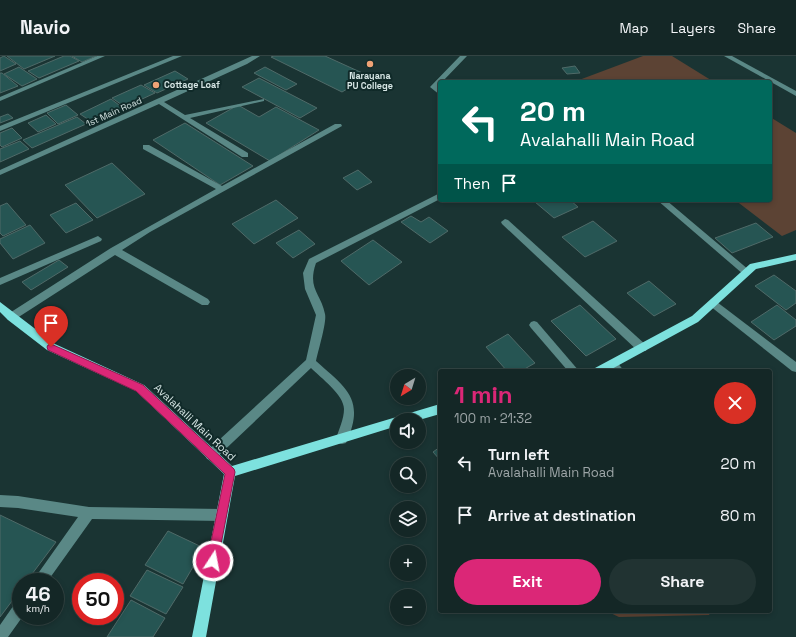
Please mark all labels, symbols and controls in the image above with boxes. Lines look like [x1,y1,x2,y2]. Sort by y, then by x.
text: Navio [20,15,70,40]
text: Map [619,19,649,37]
text: Layers [671,19,715,37]
text: Share [737,19,776,37]
marker: Narayana PU College [365,59,375,69]
place label: Narayana PU College [347,70,393,92]
place label: Cottage Loaf [164,79,220,91]
marker: Cottage Loaf [151,80,161,90]
text: 20 m [520,93,586,129]
street label: 1st Main Road [84,94,144,130]
icon: left [454,96,506,148]
text: Avalahalli Main Road [520,128,695,151]
icon: arrive [498,172,520,194]
text: Then [454,174,490,193]
pin [34,306,68,347]
icon: arrive [40,312,62,334]
north arrow [390,369,426,405]
map controls [390,369,426,625]
text: 1 min [454,379,513,410]
street label: Avalahalli Main Road [151,380,239,464]
button: close [714,382,756,424]
text: 100 m · 21:32 [454,410,532,427]
button: sound [390,413,426,449]
text: Turn left [488,445,550,464]
icon: left [454,452,476,474]
text: 20 m [721,454,756,473]
button: search [390,457,426,493]
text: Avalahalli Main Road [488,464,614,481]
button: layers [390,501,426,537]
icon: arrive [454,504,476,526]
text: Arrive at destination [488,506,636,525]
text: 80 m [720,506,756,525]
position arrow [192,540,234,582]
button: + [390,545,426,581]
button: Exit [454,559,601,605]
button: Share [609,559,756,605]
speed limit sign: 50 [72,573,124,625]
text: 46 [25,581,51,607]
button: − [390,589,426,625]
text: km/h [26,602,50,615]

